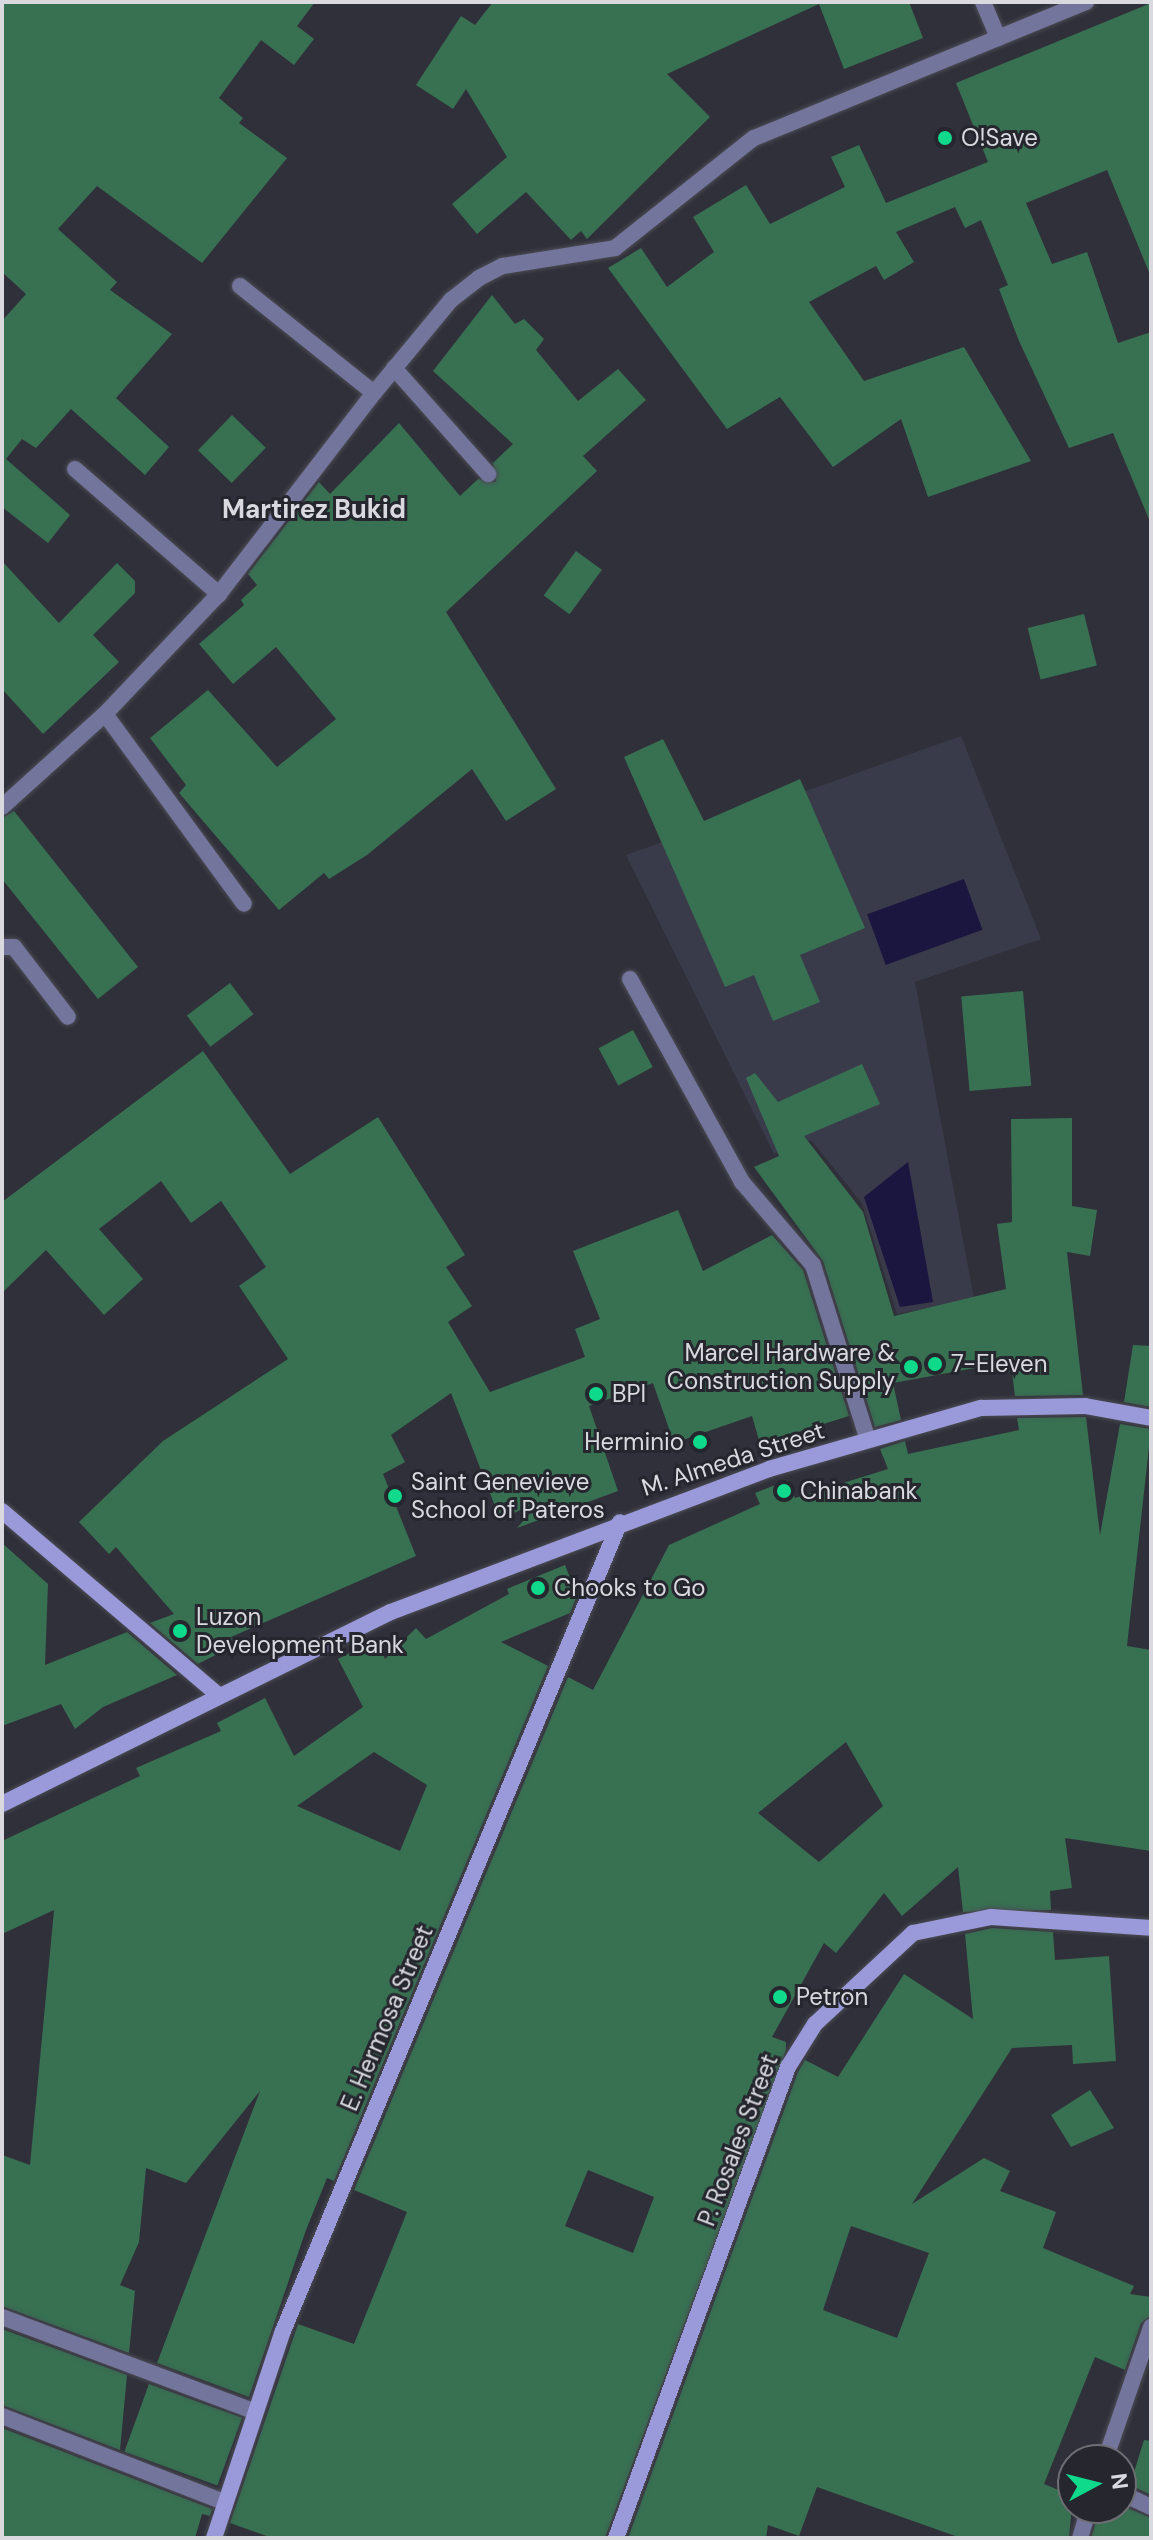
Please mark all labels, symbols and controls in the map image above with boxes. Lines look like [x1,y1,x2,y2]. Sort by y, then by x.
place label: O!Save [961,124,1038,152]
marker: O!Save [936,129,954,147]
district label: Martirez Bukid [222,494,406,526]
place label: Marcel Hardware & Construction Supply [667,1339,895,1395]
place label: 7-Eleven [951,1350,1048,1378]
marker: 7-Eleven [926,1355,944,1373]
marker: Marcel Hardware & Construction Supply [902,1358,920,1376]
place label: BPI [612,1380,646,1408]
marker: BPI [587,1385,605,1403]
street label: M. Almeda Street [638,1416,828,1502]
place label: Herminio [584,1428,684,1456]
marker: Herminio [691,1433,709,1451]
place label: Saint Genevieve School of Pateros [411,1468,605,1524]
place label: Chinabank [800,1477,918,1505]
marker: Chinabank [775,1482,793,1500]
marker: Saint Genevieve School of Pateros [386,1487,404,1505]
place label: Chooks to Go [554,1574,705,1602]
marker: Chooks to Go [529,1579,547,1597]
place label: Luzon Development Bank [196,1603,404,1659]
marker: Luzon Development Bank [171,1622,189,1640]
street label: E. Hermosa Street [335,1921,439,2115]
place label: Petron [796,1983,868,2011]
marker: Petron [771,1988,789,2006]
street label: P. Rosales Street [692,2050,784,2230]
north arrow [1057,2444,1137,2524]
text: N [1104,2472,1135,2491]

